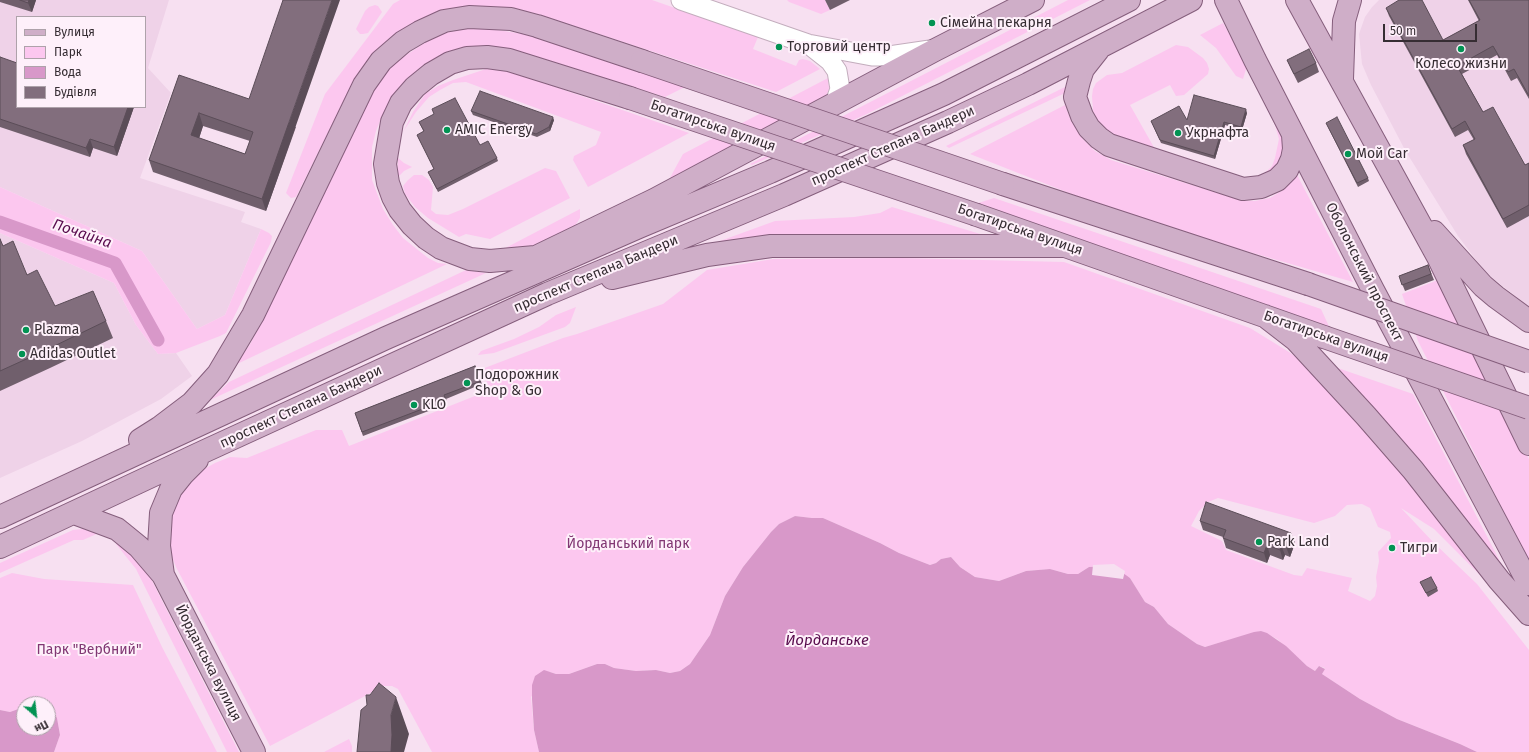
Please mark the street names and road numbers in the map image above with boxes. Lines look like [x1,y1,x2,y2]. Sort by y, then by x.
street label: Богатирська вулиця [648,97,778,155]
street label: проспект Степана Бандери [809,102,977,190]
street label: Оболонський проспект [1322,200,1406,344]
street label: Богатирська вулиця [955,201,1085,259]
street label: проспект Степана Бандери [511,232,681,316]
street label: Богатирська вулиця [1261,308,1391,366]
street label: проспект Степана Бандери [217,362,385,452]
street label: Йорданська вулиця [171,602,245,724]

